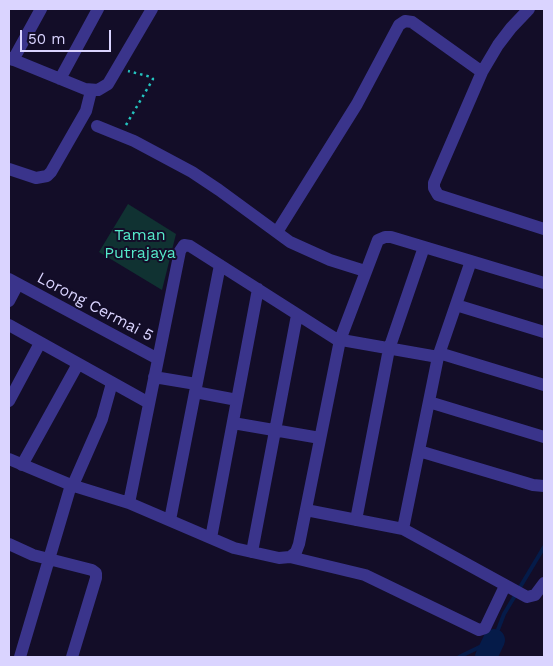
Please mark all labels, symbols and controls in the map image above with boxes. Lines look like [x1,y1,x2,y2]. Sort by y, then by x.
scale bar [22,20,114,52]
text: 50 m [28,30,65,48]
park label: Taman Putrajaya [104,225,176,263]
street label: Lorong Cermai 5 [34,268,156,346]

